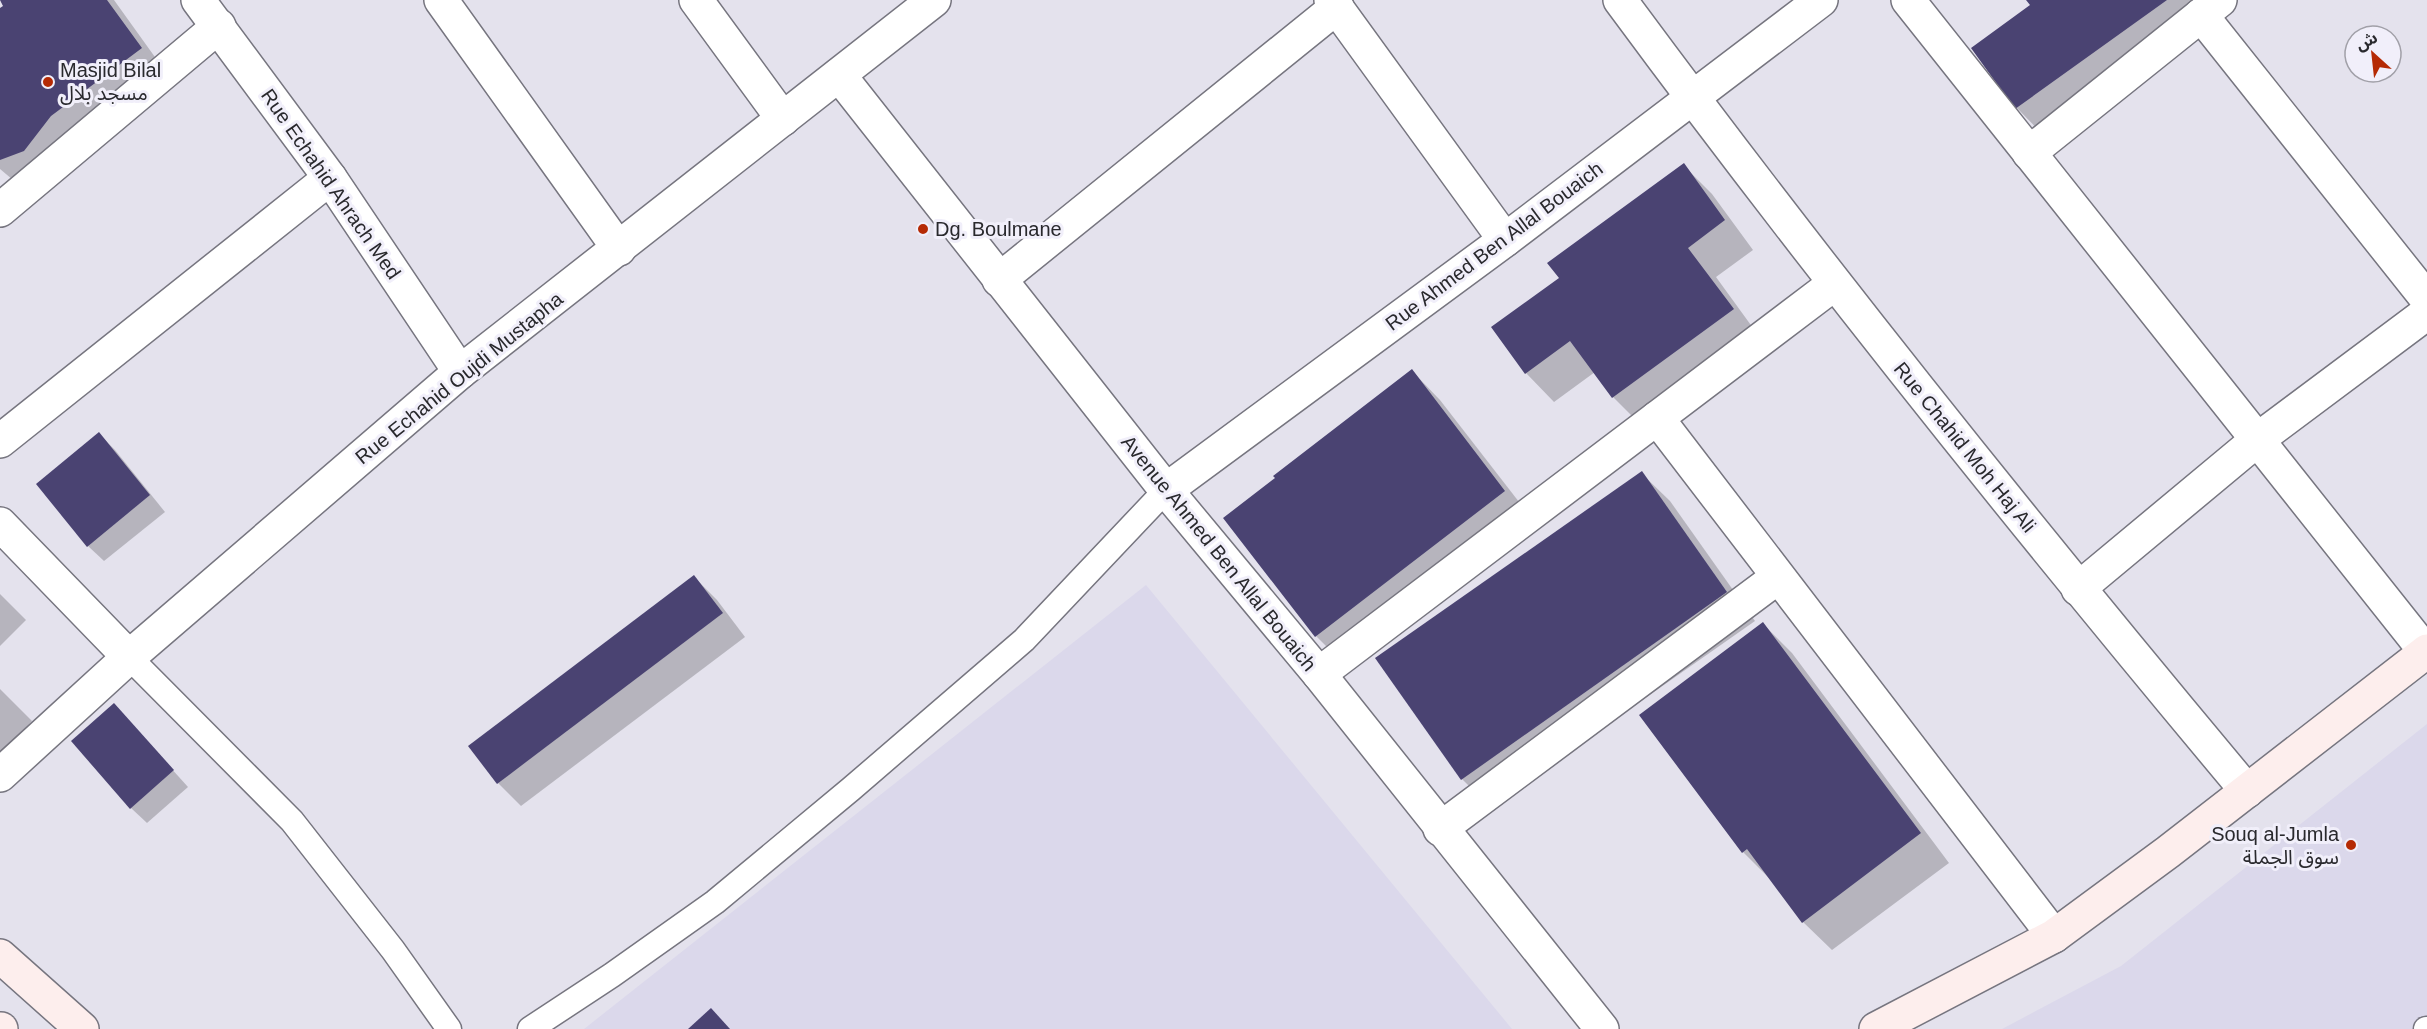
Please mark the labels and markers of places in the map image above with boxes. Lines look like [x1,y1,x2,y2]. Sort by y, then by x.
place label: Masjid Bilal مسجد بلال [60,59,161,105]
marker: Masjid Bilal مسجد بلال [41,75,55,89]
place label: Dg. Boulmane [935,218,1062,240]
marker: Dg. Boulmane [916,222,930,236]
place label: Souq al-Jumla سوق الجملة [2211,823,2340,869]
marker: Souq al-Jumla سوق الجملة [2344,838,2358,852]

